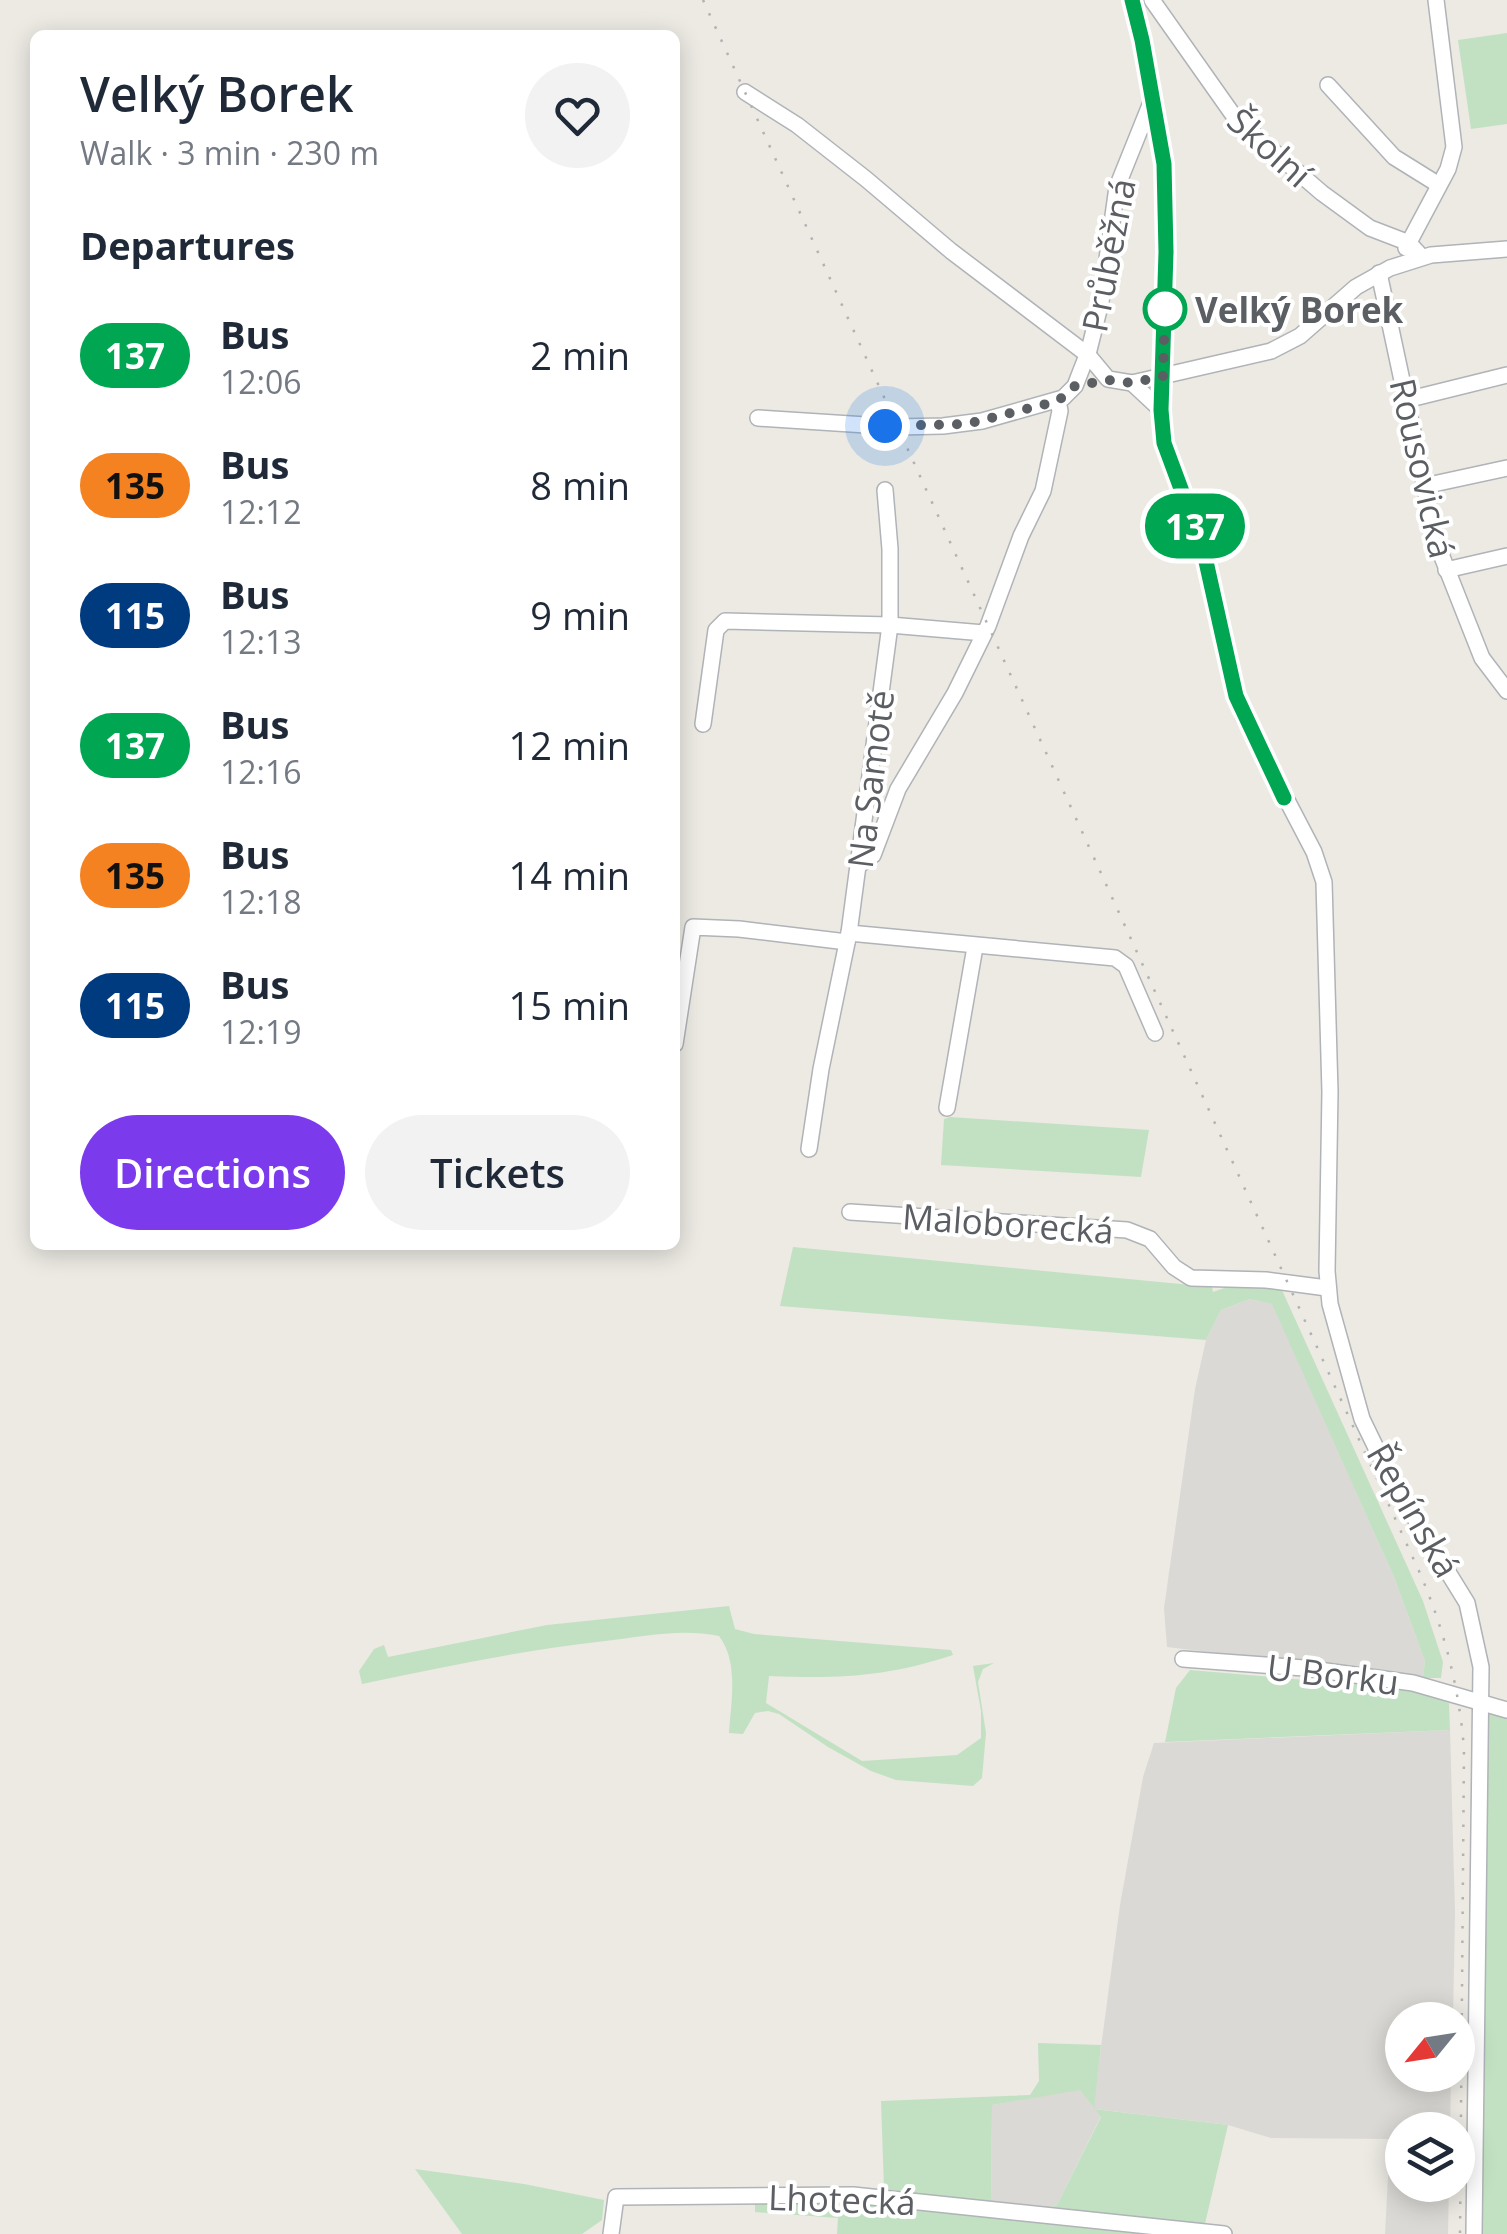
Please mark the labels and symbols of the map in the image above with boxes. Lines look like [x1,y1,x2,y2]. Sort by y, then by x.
street label: Školní [1218,97,1323,198]
street label: Průběžná [1070,174,1146,336]
place label: Velký Borek [1195,286,1404,333]
marker: Velký Borek [1144,288,1186,330]
street label: Rousovická [1380,374,1466,562]
your location [860,401,910,451]
line badge: 137 [1138,494,1252,558]
street label: Na Samotě [836,687,904,871]
street label: Maloborecká [901,1192,1115,1254]
street label: Řepínská [1357,1434,1471,1586]
street label: U Borku [1264,1643,1402,1705]
north arrow [1385,2002,1475,2092]
street label: Lhotecká [767,2173,917,2225]

